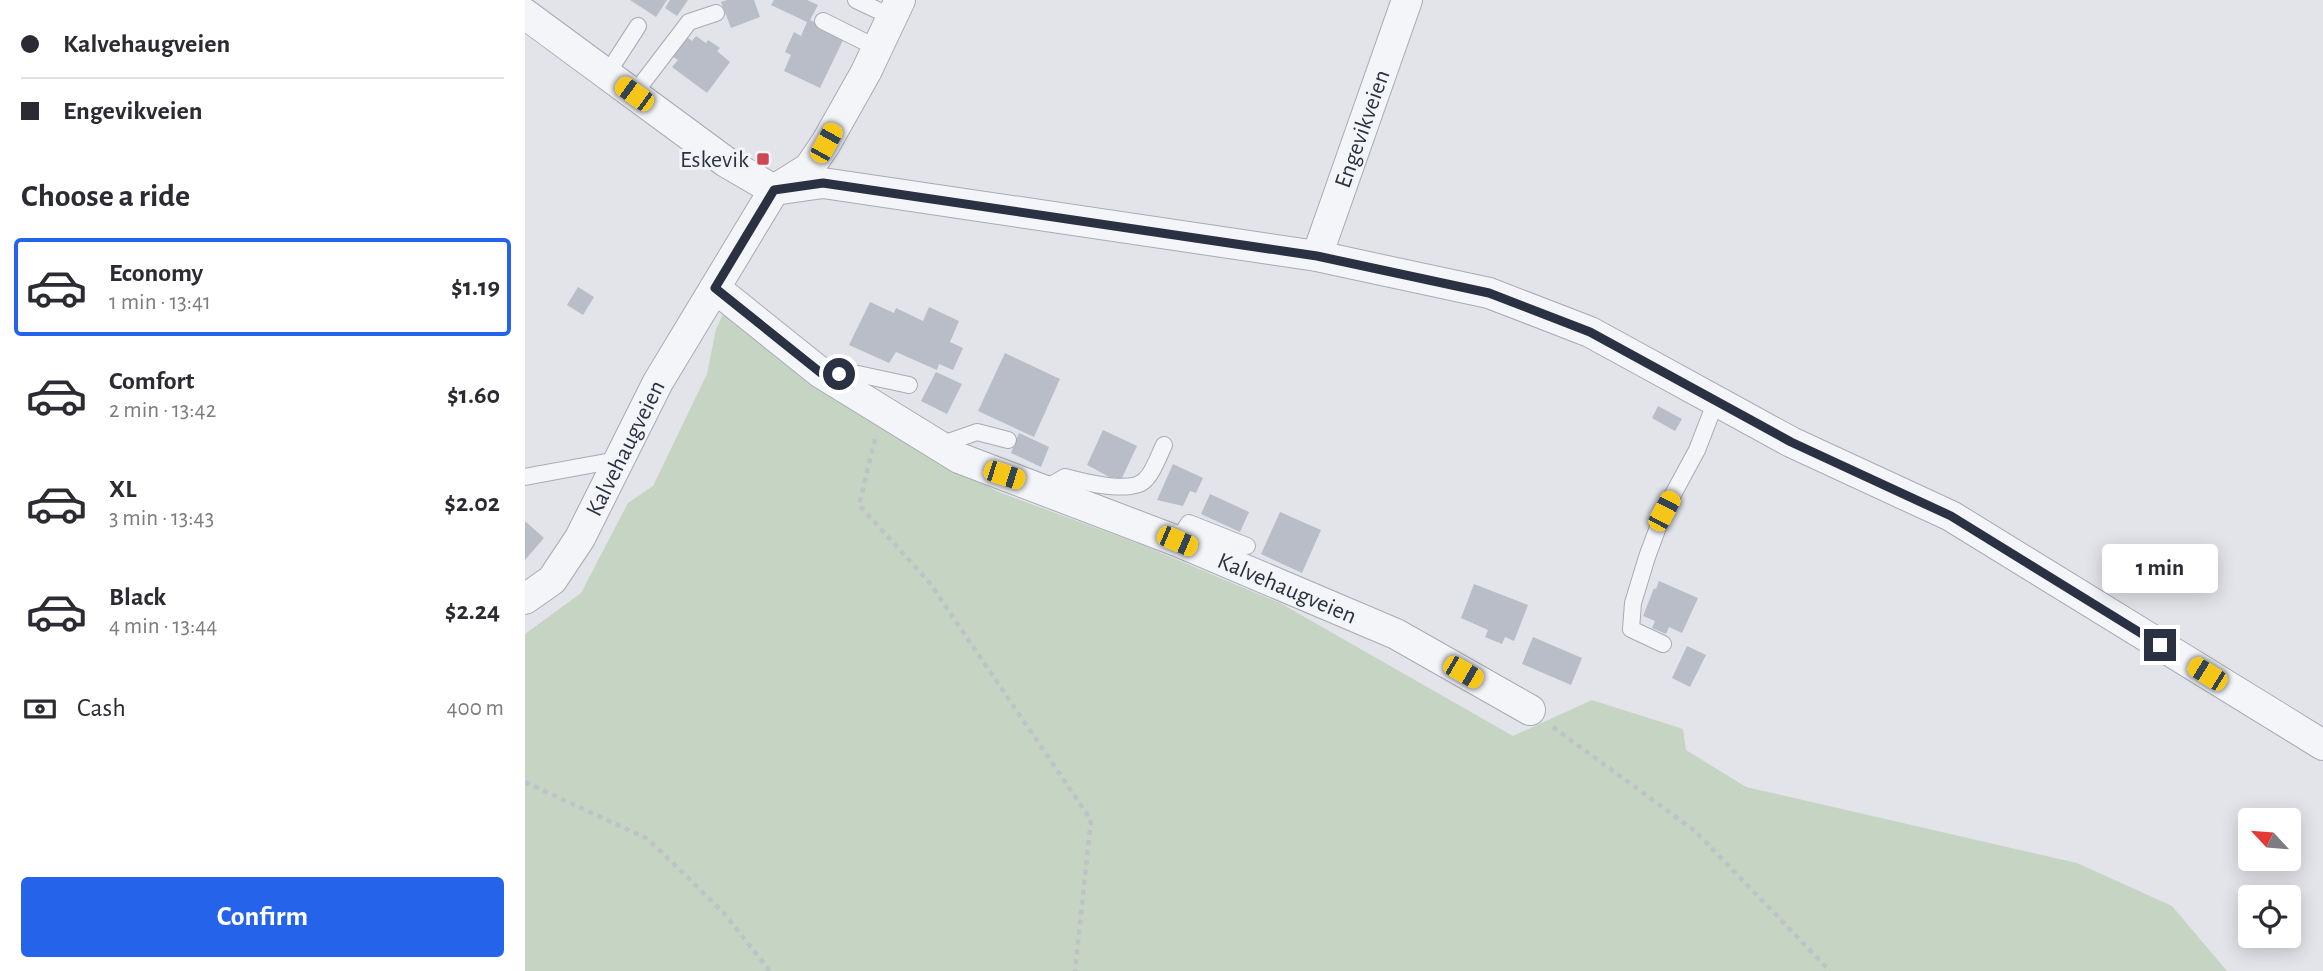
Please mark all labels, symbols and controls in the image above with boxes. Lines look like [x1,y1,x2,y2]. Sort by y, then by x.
text: Kalvehaugveien [63,31,230,57]
street label: Engevikveien [1331,67,1395,191]
car [611,73,658,115]
text: Engevikveien [63,98,202,124]
car [807,120,846,166]
place label: Eskevik [680,148,749,172]
marker: Eskevik [755,151,771,167]
text: Choose a ride [21,180,190,212]
icon: car [25,256,88,319]
text: Economy [109,260,203,286]
text: $1.19 [451,274,500,300]
text: 1 min · 13:41 [109,291,211,314]
route start [823,358,855,390]
icon: car [25,364,88,427]
text: Comfort [109,368,194,394]
street label: Kalvehaugveien [582,377,670,520]
text: $1.60 [447,382,500,408]
text: 2 min · 13:42 [109,399,216,422]
car [981,459,1028,491]
icon: car [25,472,88,535]
text: XL [109,476,136,502]
car [1645,488,1684,534]
text: $2.02 [444,490,500,516]
text: 3 min · 13:43 [109,507,214,530]
car [1154,523,1201,559]
callout: 1 min [2102,544,2218,592]
street label: Kalvehaugveien [1214,549,1360,629]
text: 1 min [2136,557,2184,580]
icon: car [25,580,88,643]
text: Black [109,584,166,610]
text: $2.24 [445,598,500,624]
text: 4 min · 13:44 [109,615,217,638]
route end [2144,629,2176,661]
car [1440,652,1487,692]
car [2184,654,2231,694]
icon: cash [21,690,59,728]
text: Cash [77,695,126,721]
text: 400 m [446,697,504,720]
north arrow [2238,808,2301,872]
map controls [2238,808,2301,948]
button: Confirm [21,877,504,957]
button: locate [2238,885,2301,948]

